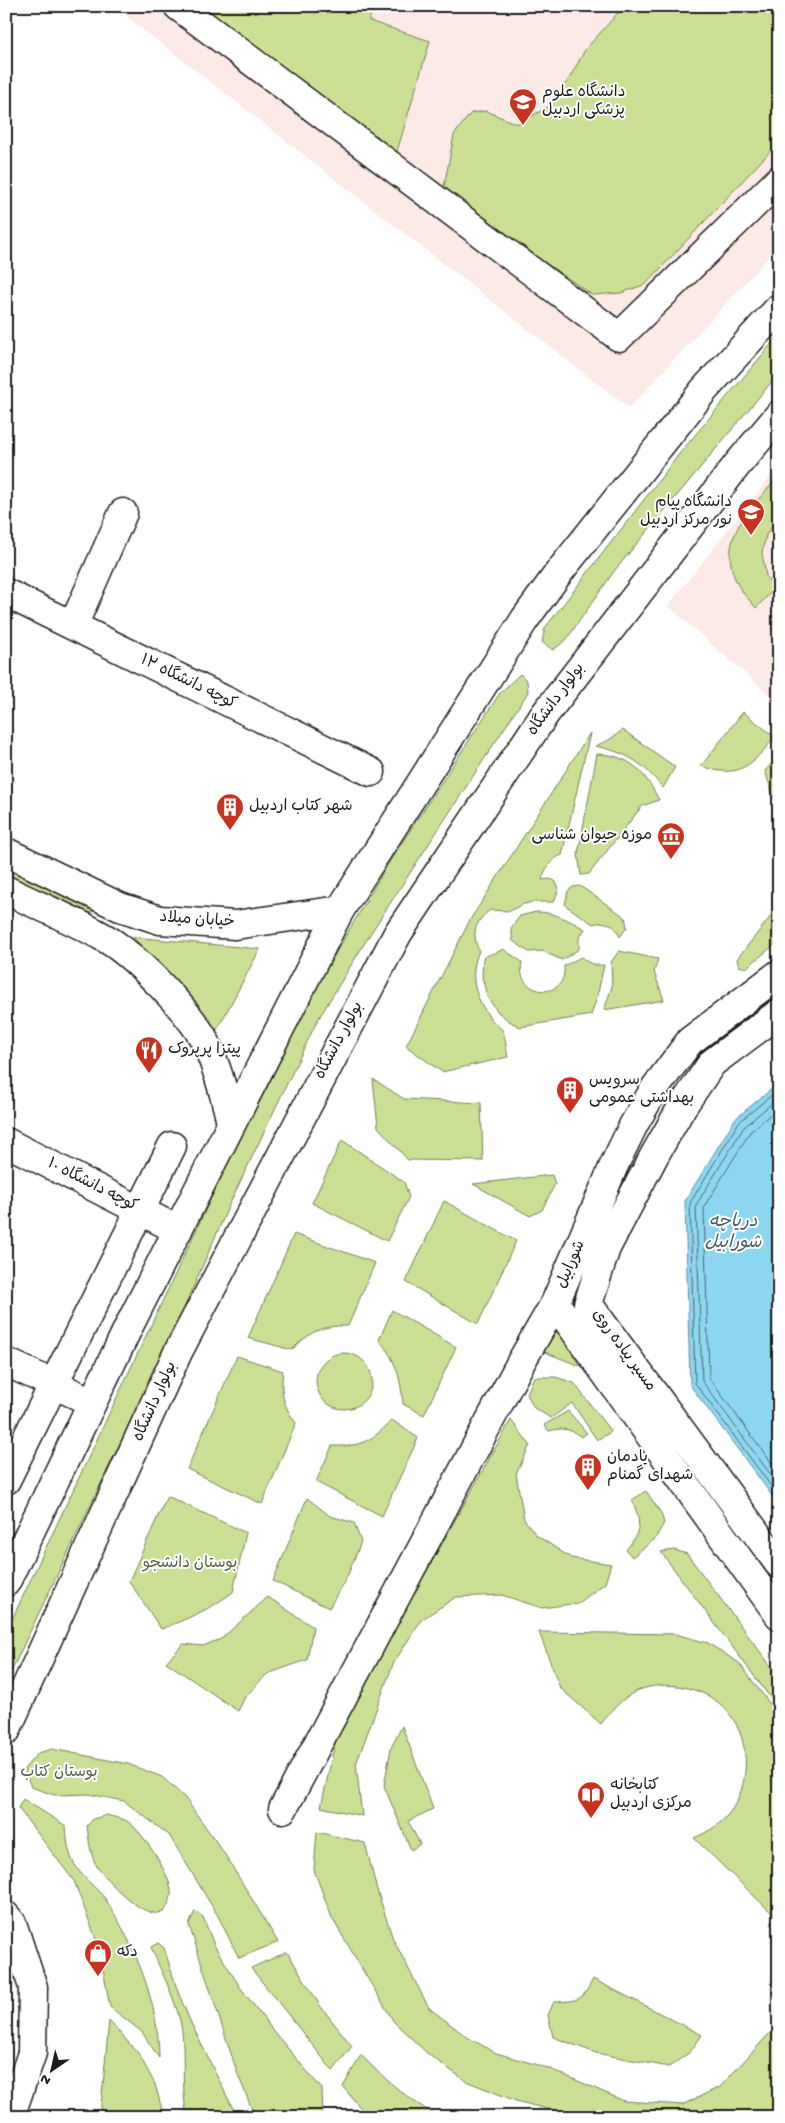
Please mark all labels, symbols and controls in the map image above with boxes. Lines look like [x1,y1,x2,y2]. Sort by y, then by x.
place label: دانشگاه علوم پزشکی اردبیل [542,81,625,121]
school or university icon: دانشگاه علوم پزشکی اردبیل [508,87,538,126]
place label: دانشگاه پیام نور مرکز اردبیل [640,491,732,531]
school or university icon: دانشگاه پیام نور مرکز اردبیل [736,497,766,536]
street label: کوچه دانشگاه ۱۲ [137,649,241,715]
street label: بولوار دانشگاه [522,658,590,740]
building icon: شهر کتاب اردبیل [215,792,245,831]
place label: شهر کتاب اردبیل [249,798,353,817]
museum icon: موزه حیوان شناسی [656,821,686,860]
place label: موزه حیوان شناسی [531,827,652,846]
street label: خیابان میلاد [159,909,235,933]
street label: بولوار دانشگاه [309,998,368,1083]
restaurant icon: پیتزا پرپروک [134,1035,164,1074]
place label: پیتزا پرپروک [168,1041,241,1060]
place label: سرویس بهداشتی عمومی [589,1072,694,1109]
building icon: سرویس بهداشتی عمومی [555,1075,585,1114]
street label: کوچه دانشگاه ۱۰ [44,1152,142,1217]
water label: دریاچه شورابیل [705,1212,762,1254]
street label: شورابیل [552,1238,591,1292]
street label: مسیر پیاده روی [587,1306,659,1396]
street label: بولوار دانشگاه [127,1358,182,1445]
place label: یادمان شهدای گمنام [607,1449,693,1486]
building icon: یادمان شهدای گمنام [573,1452,603,1491]
park label: بوستان دانشجو [141,1555,238,1574]
park label: بوستان کتاب [20,1764,98,1783]
place label: کتابخانه مرکزی اردبیل [610,1777,692,1814]
library icon: کتابخانه مرکزی اردبیل [576,1780,606,1819]
shop icon: دکه [83,1938,113,1977]
place label: دکه [117,1944,138,1963]
north arrow [28,2046,78,2096]
text: N [38,2069,55,2088]

